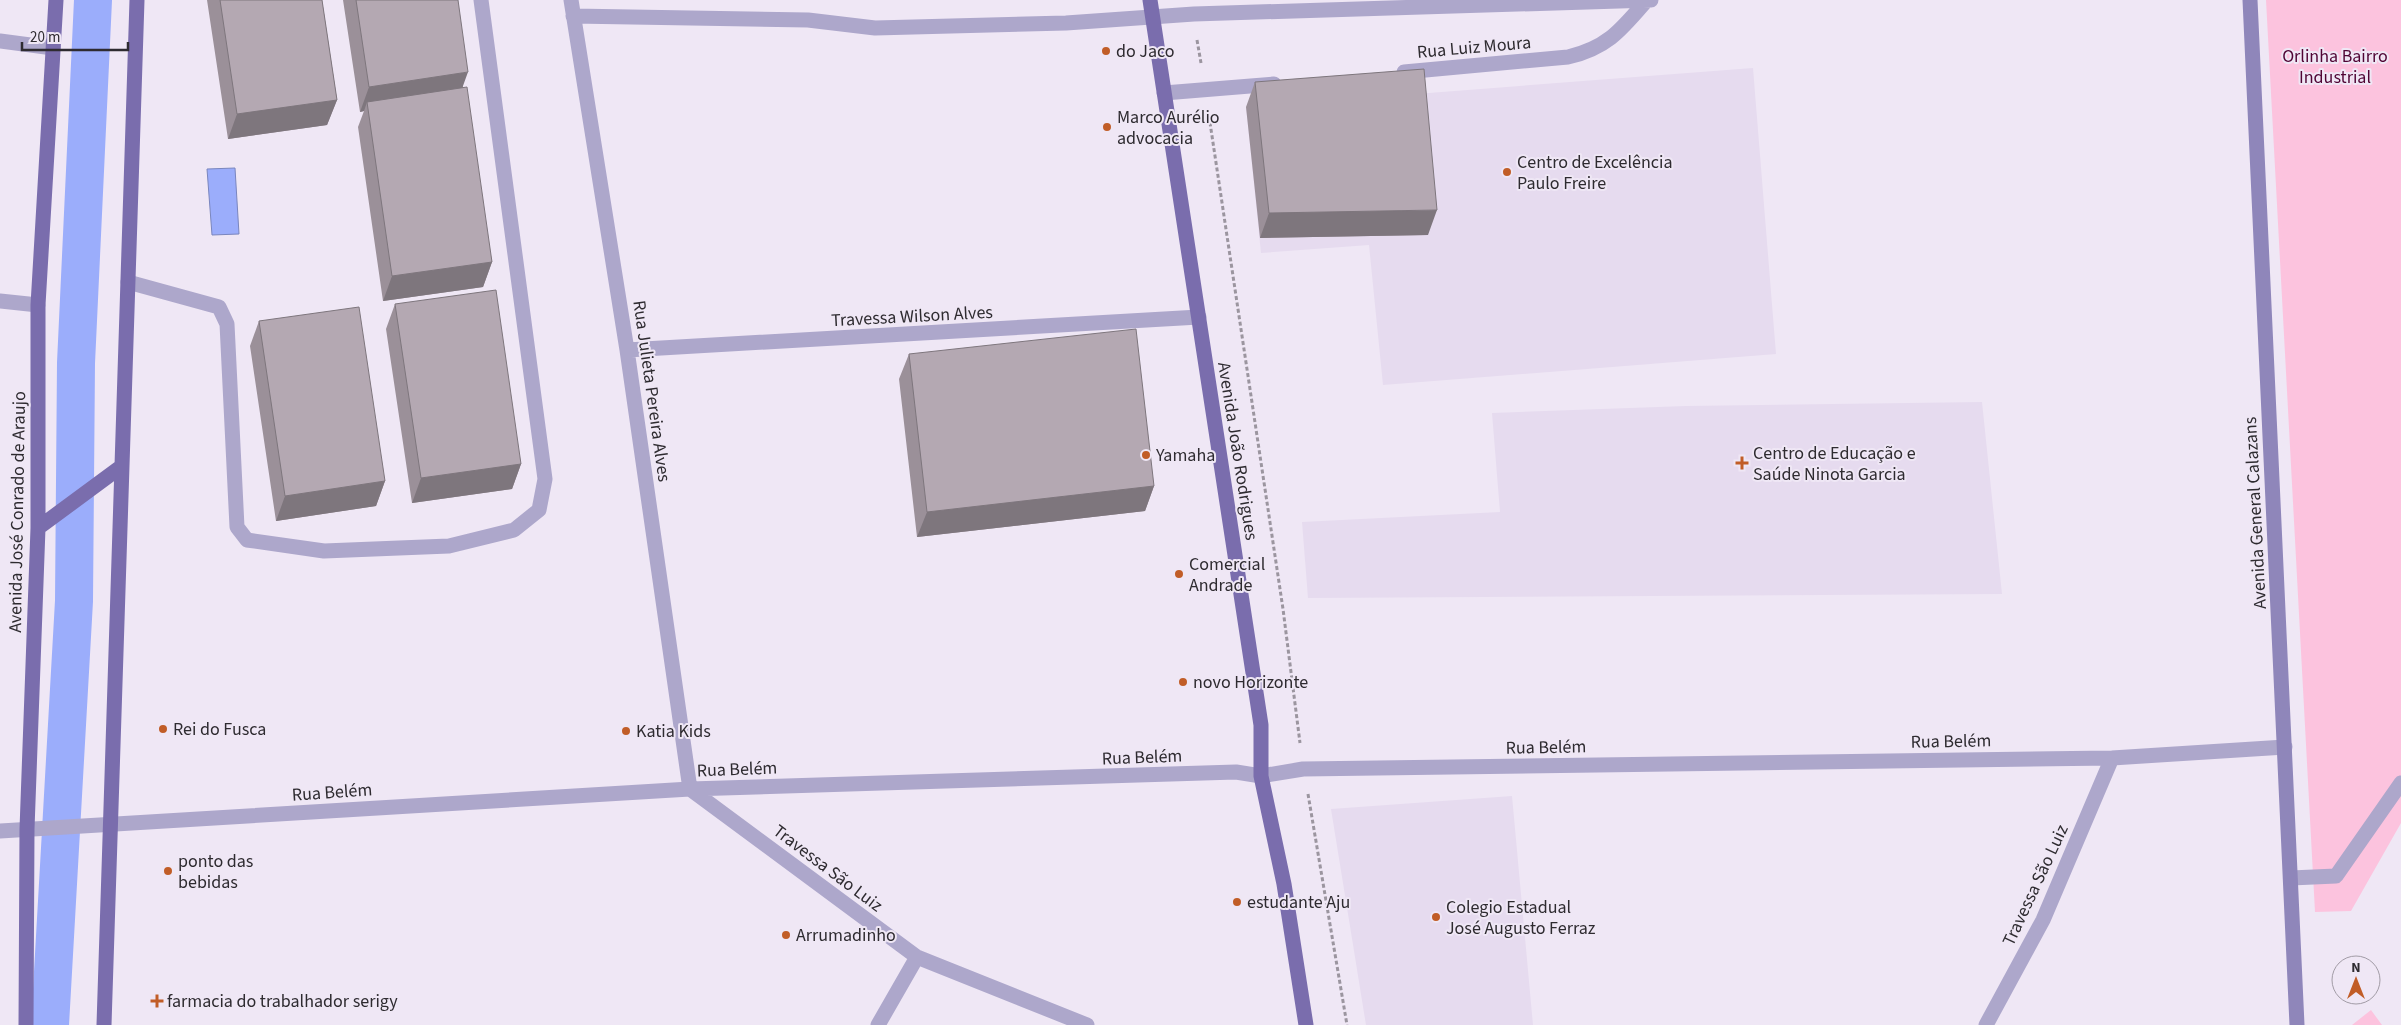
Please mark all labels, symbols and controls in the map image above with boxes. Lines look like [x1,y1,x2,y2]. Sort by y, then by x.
scale bar [22,20,129,52]
text: 20 m [30,27,60,48]
street label: Rua Luiz Moura [1416,30,1532,65]
place label: do Jaco [1116,39,1175,64]
park label: Orlinha Bairro Industrial [2282,44,2388,90]
marker: do Jaco [1100,45,1112,57]
place label: Marco Aurélio advocacia [1117,105,1220,151]
marker: Marco Aurélio advocacia [1101,121,1113,133]
place label: Centro de Excelência Paulo Freire [1517,150,1673,196]
marker: Centro de Excelência Paulo Freire [1501,166,1513,178]
street label: Rua Julieta Pereira Alves [626,299,677,483]
street label: Travessa Wilson Alves [831,300,993,333]
street label: Avenida João Rodrigues [1211,360,1264,542]
street label: Avenida José Conrado de Araujo [3,391,32,633]
street label: Avenida General Calazans [2238,416,2273,610]
place label: Centro de Educação e Saúde Ninota Garcia [1753,441,1916,487]
place label: Yamaha [1155,443,1215,468]
marker: Yamaha [1140,449,1152,461]
marker: Centro de Educação e Saúde Ninota Garcia [1735,456,1749,470]
place label: Comercial Andrade [1189,552,1265,598]
marker: Comercial Andrade [1173,568,1185,580]
place label: novo Horizonte [1193,670,1308,695]
marker: novo Horizonte [1177,676,1189,688]
place label: Rei do Fusca [173,717,266,742]
place label: Katia Kids [636,719,711,744]
marker: Rei do Fusca [157,723,169,735]
marker: Katia Kids [620,725,632,737]
street label: Rua Belém [1910,728,1992,755]
street label: Rua Belém [1505,734,1587,761]
street label: Rua Belém [1101,744,1183,771]
street label: Rua Belém [696,756,778,783]
street label: Rua Belém [291,777,373,808]
street label: Travessa São Luiz [768,819,888,918]
street label: Travessa São Luiz [1996,820,2075,950]
place label: ponto das bebidas [178,849,253,895]
marker: ponto das bebidas [162,865,174,877]
place label: estudante Aju [1247,890,1350,915]
place label: Colegio Estadual José Augusto Ferraz [1446,895,1596,941]
marker: estudante Aju [1231,896,1243,908]
marker: Colegio Estadual José Augusto Ferraz [1430,911,1442,923]
place label: Arrumadinho [796,923,896,948]
marker: Arrumadinho [780,929,792,941]
north arrow [2331,955,2381,1005]
text: N [2351,958,2361,978]
place label: farmacia do trabalhador serigy [167,989,398,1014]
marker: farmacia do trabalhador serigy [151,995,163,1007]

